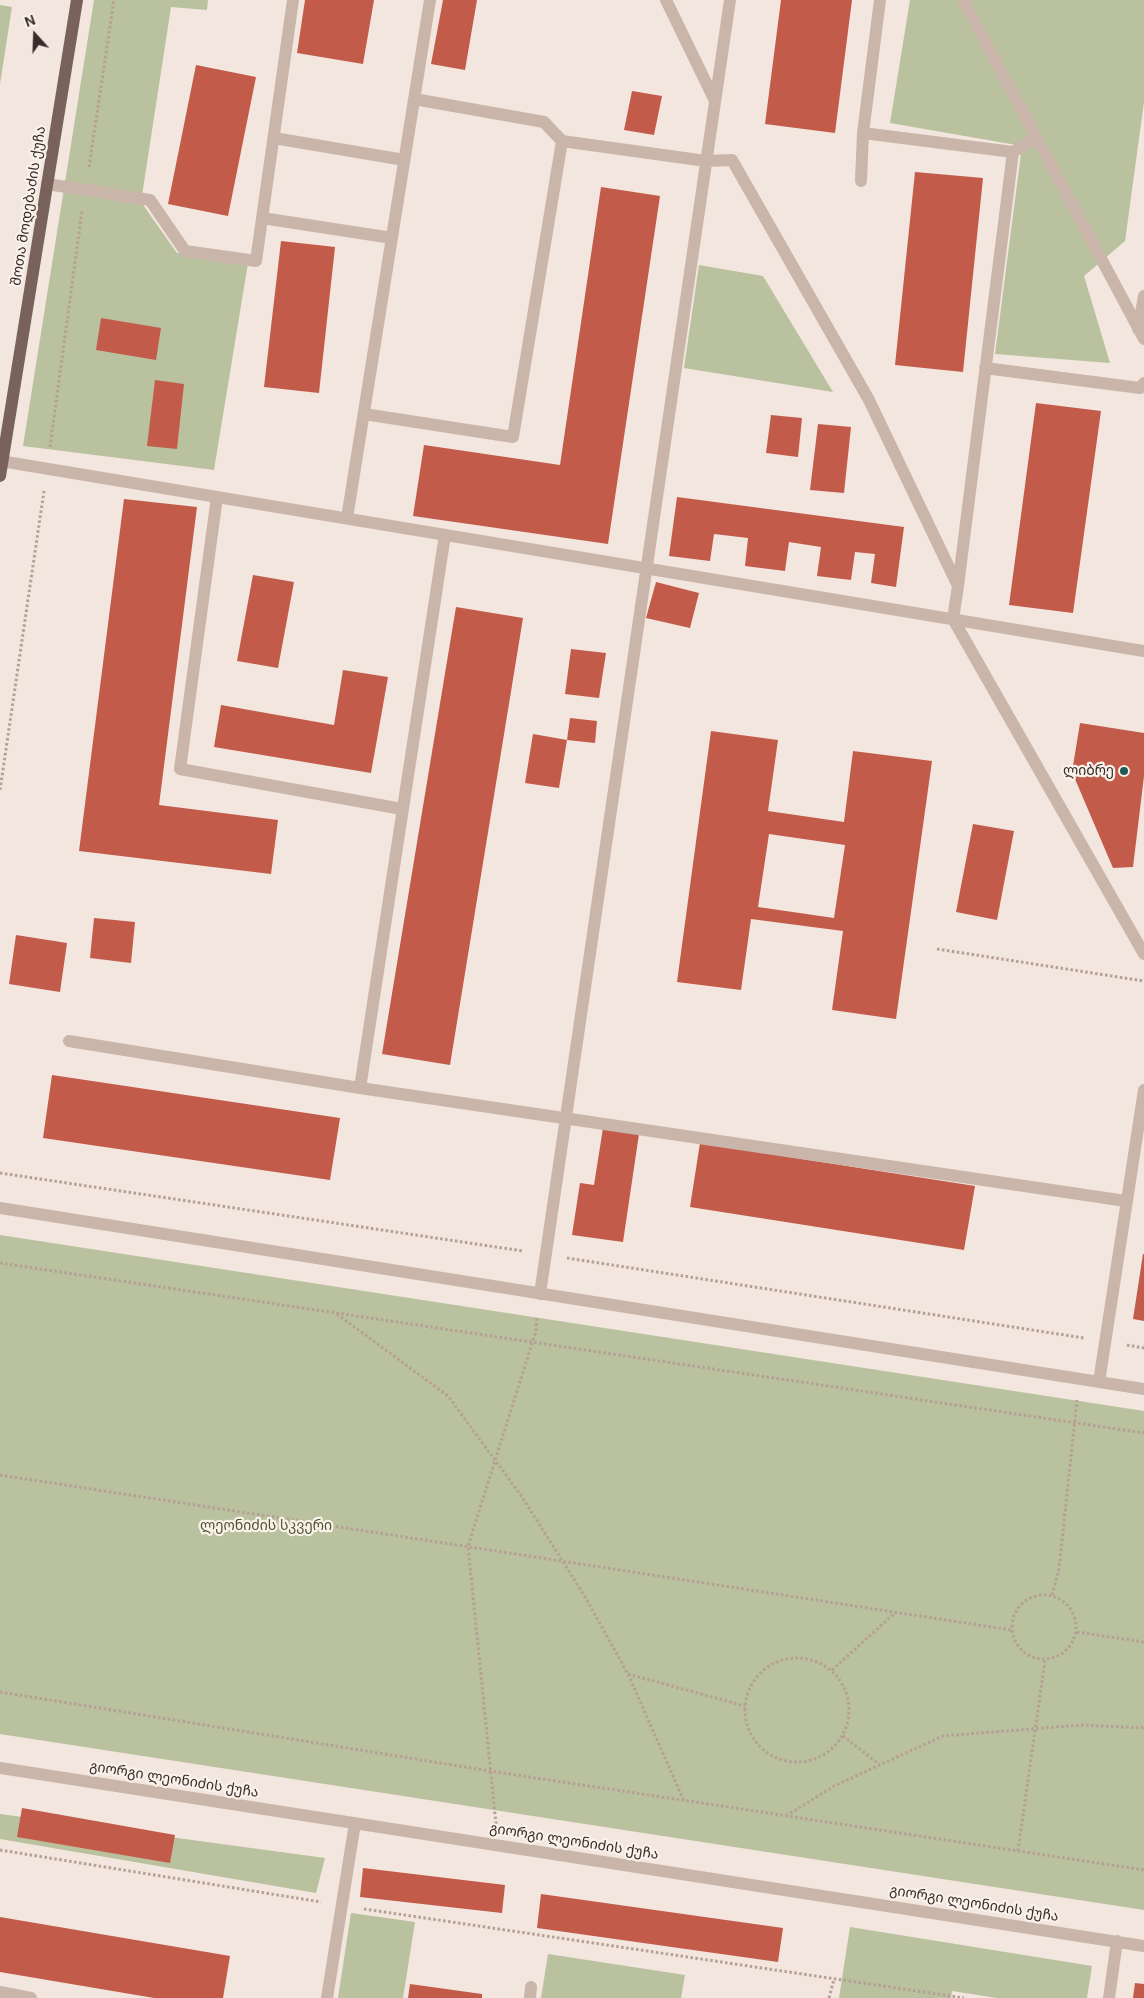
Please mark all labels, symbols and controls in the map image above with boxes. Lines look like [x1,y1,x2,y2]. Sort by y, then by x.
north arrow [10,10,60,60]
text: N [22,11,38,31]
street label: შოთა მოდებაძის ქუჩა [8,125,50,287]
place label: ლიბრე [1063,763,1114,779]
marker: ლიბრე [1118,765,1130,777]
park label: ლეონიძის სკვერი [200,1518,332,1534]
street label: გიორგი ლეონიძის ქუჩა [88,1758,260,1802]
street label: გიორგი ლეონიძის ქუჩა [488,1820,660,1864]
street label: გიორგი ლეონიძის ქუჩა [888,1882,1060,1926]

